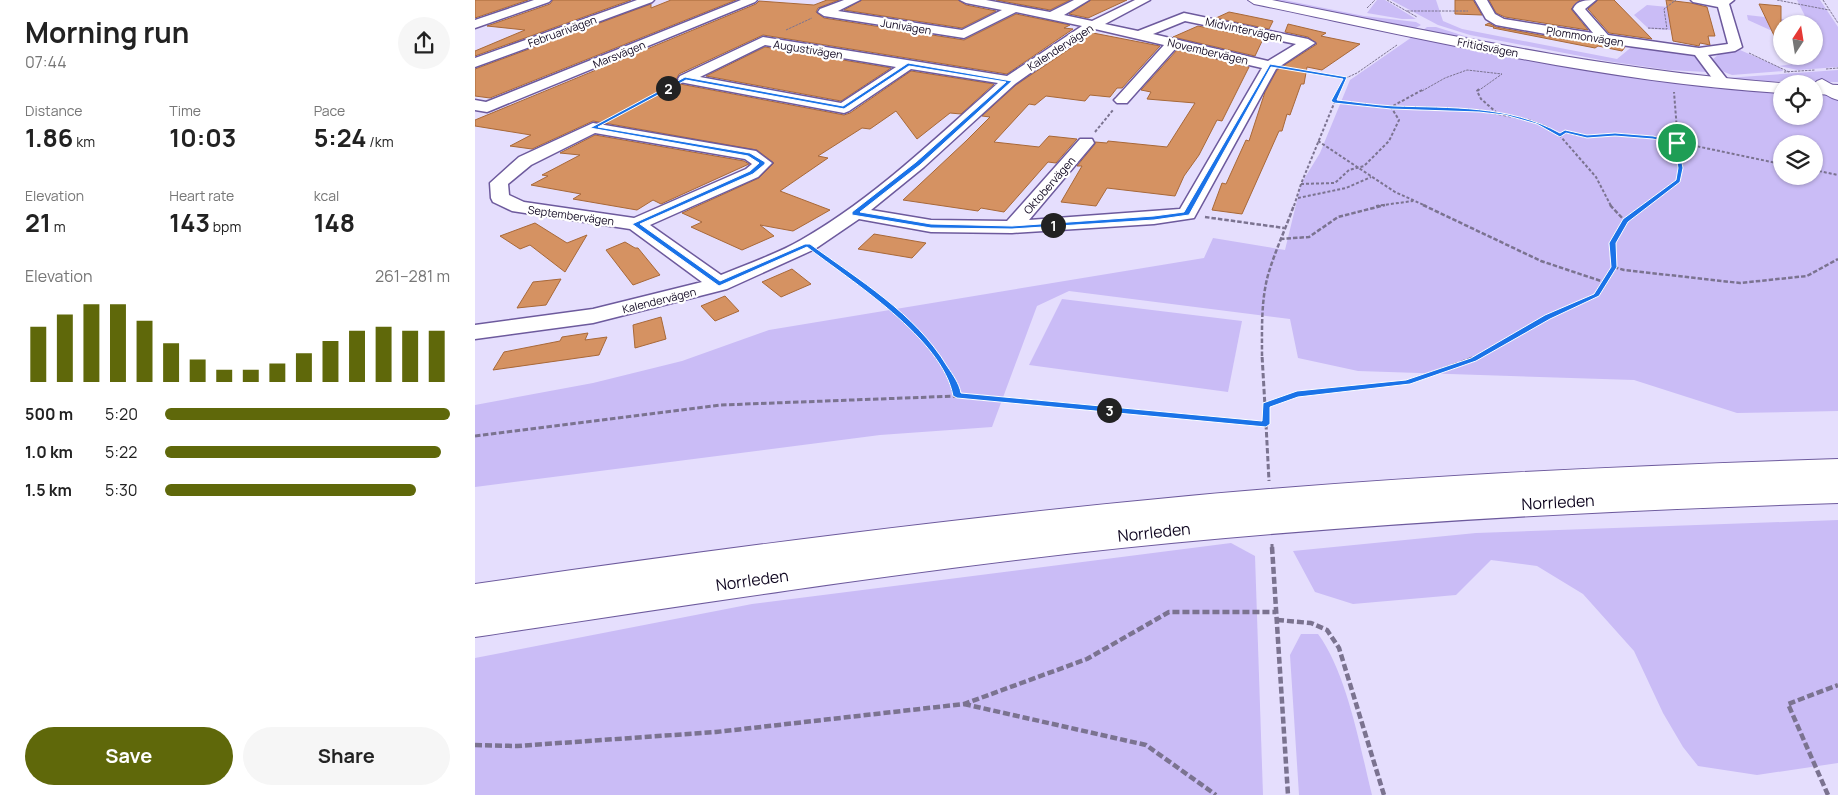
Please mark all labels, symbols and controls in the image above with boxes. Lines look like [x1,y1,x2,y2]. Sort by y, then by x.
street label: Februarivägen [526,12,598,50]
text: Morning run [25,13,189,51]
street label: Midvintervägen [1204,14,1284,44]
street label: Junivägen [879,15,933,37]
north arrow [1773,15,1823,65]
map controls [1773,15,1823,185]
button: share [398,17,450,69]
street label: Kalendervägen [1024,20,1096,74]
street label: Plommonvägen [1545,22,1625,50]
street label: Novembervägen [1166,34,1250,68]
street label: Fritidsvägen [1456,34,1520,60]
street label: Augustivägen [772,36,844,62]
street label: Marsvägen [591,37,647,71]
text: 07:44 [25,51,67,73]
button: locate [1773,75,1823,125]
pin: 2 [655,76,681,100]
text: 2 [664,79,673,98]
text: Distance [25,101,82,120]
text: Time [169,101,201,120]
text: Pace [314,101,345,120]
text: 1.86 [25,120,73,155]
text: 10:03 [169,120,236,155]
text: 5:24 [314,120,366,155]
pin [1656,122,1698,164]
icon: arrive [1663,129,1691,157]
text: km [73,132,95,151]
text: /km [366,132,394,151]
button: layers [1773,135,1823,185]
street label: Oktobervägen [1020,153,1078,217]
text: Elevation [25,186,84,205]
text: Heart rate [169,186,234,205]
text: kcal [314,186,339,205]
street label: Septembervägen [527,202,615,228]
text: 21 [25,205,51,240]
text: 143 [169,205,210,240]
text: 148 [314,205,355,240]
pin: 1 [1041,212,1065,238]
text: 1 [1050,216,1057,235]
text: m [51,217,66,236]
text: bpm [210,217,241,236]
text: Elevation [25,265,93,287]
text: 261–281 m [375,265,450,287]
street label: Kalendervägen [621,284,697,316]
pin: 3 [1097,398,1121,422]
text: 3 [1105,401,1114,420]
text: 500 m [25,403,73,425]
text: 5:20 [105,403,138,425]
text: 1.0 km [25,441,73,463]
text: 5:22 [105,441,137,463]
text: 1.5 km [25,479,72,501]
text: 5:30 [105,479,138,501]
street label: Norrleden [1521,489,1595,515]
street label: Norrleden [1116,517,1192,547]
street label: Norrleden [714,564,790,596]
button: Save [25,727,233,785]
button: Share [243,727,450,785]

